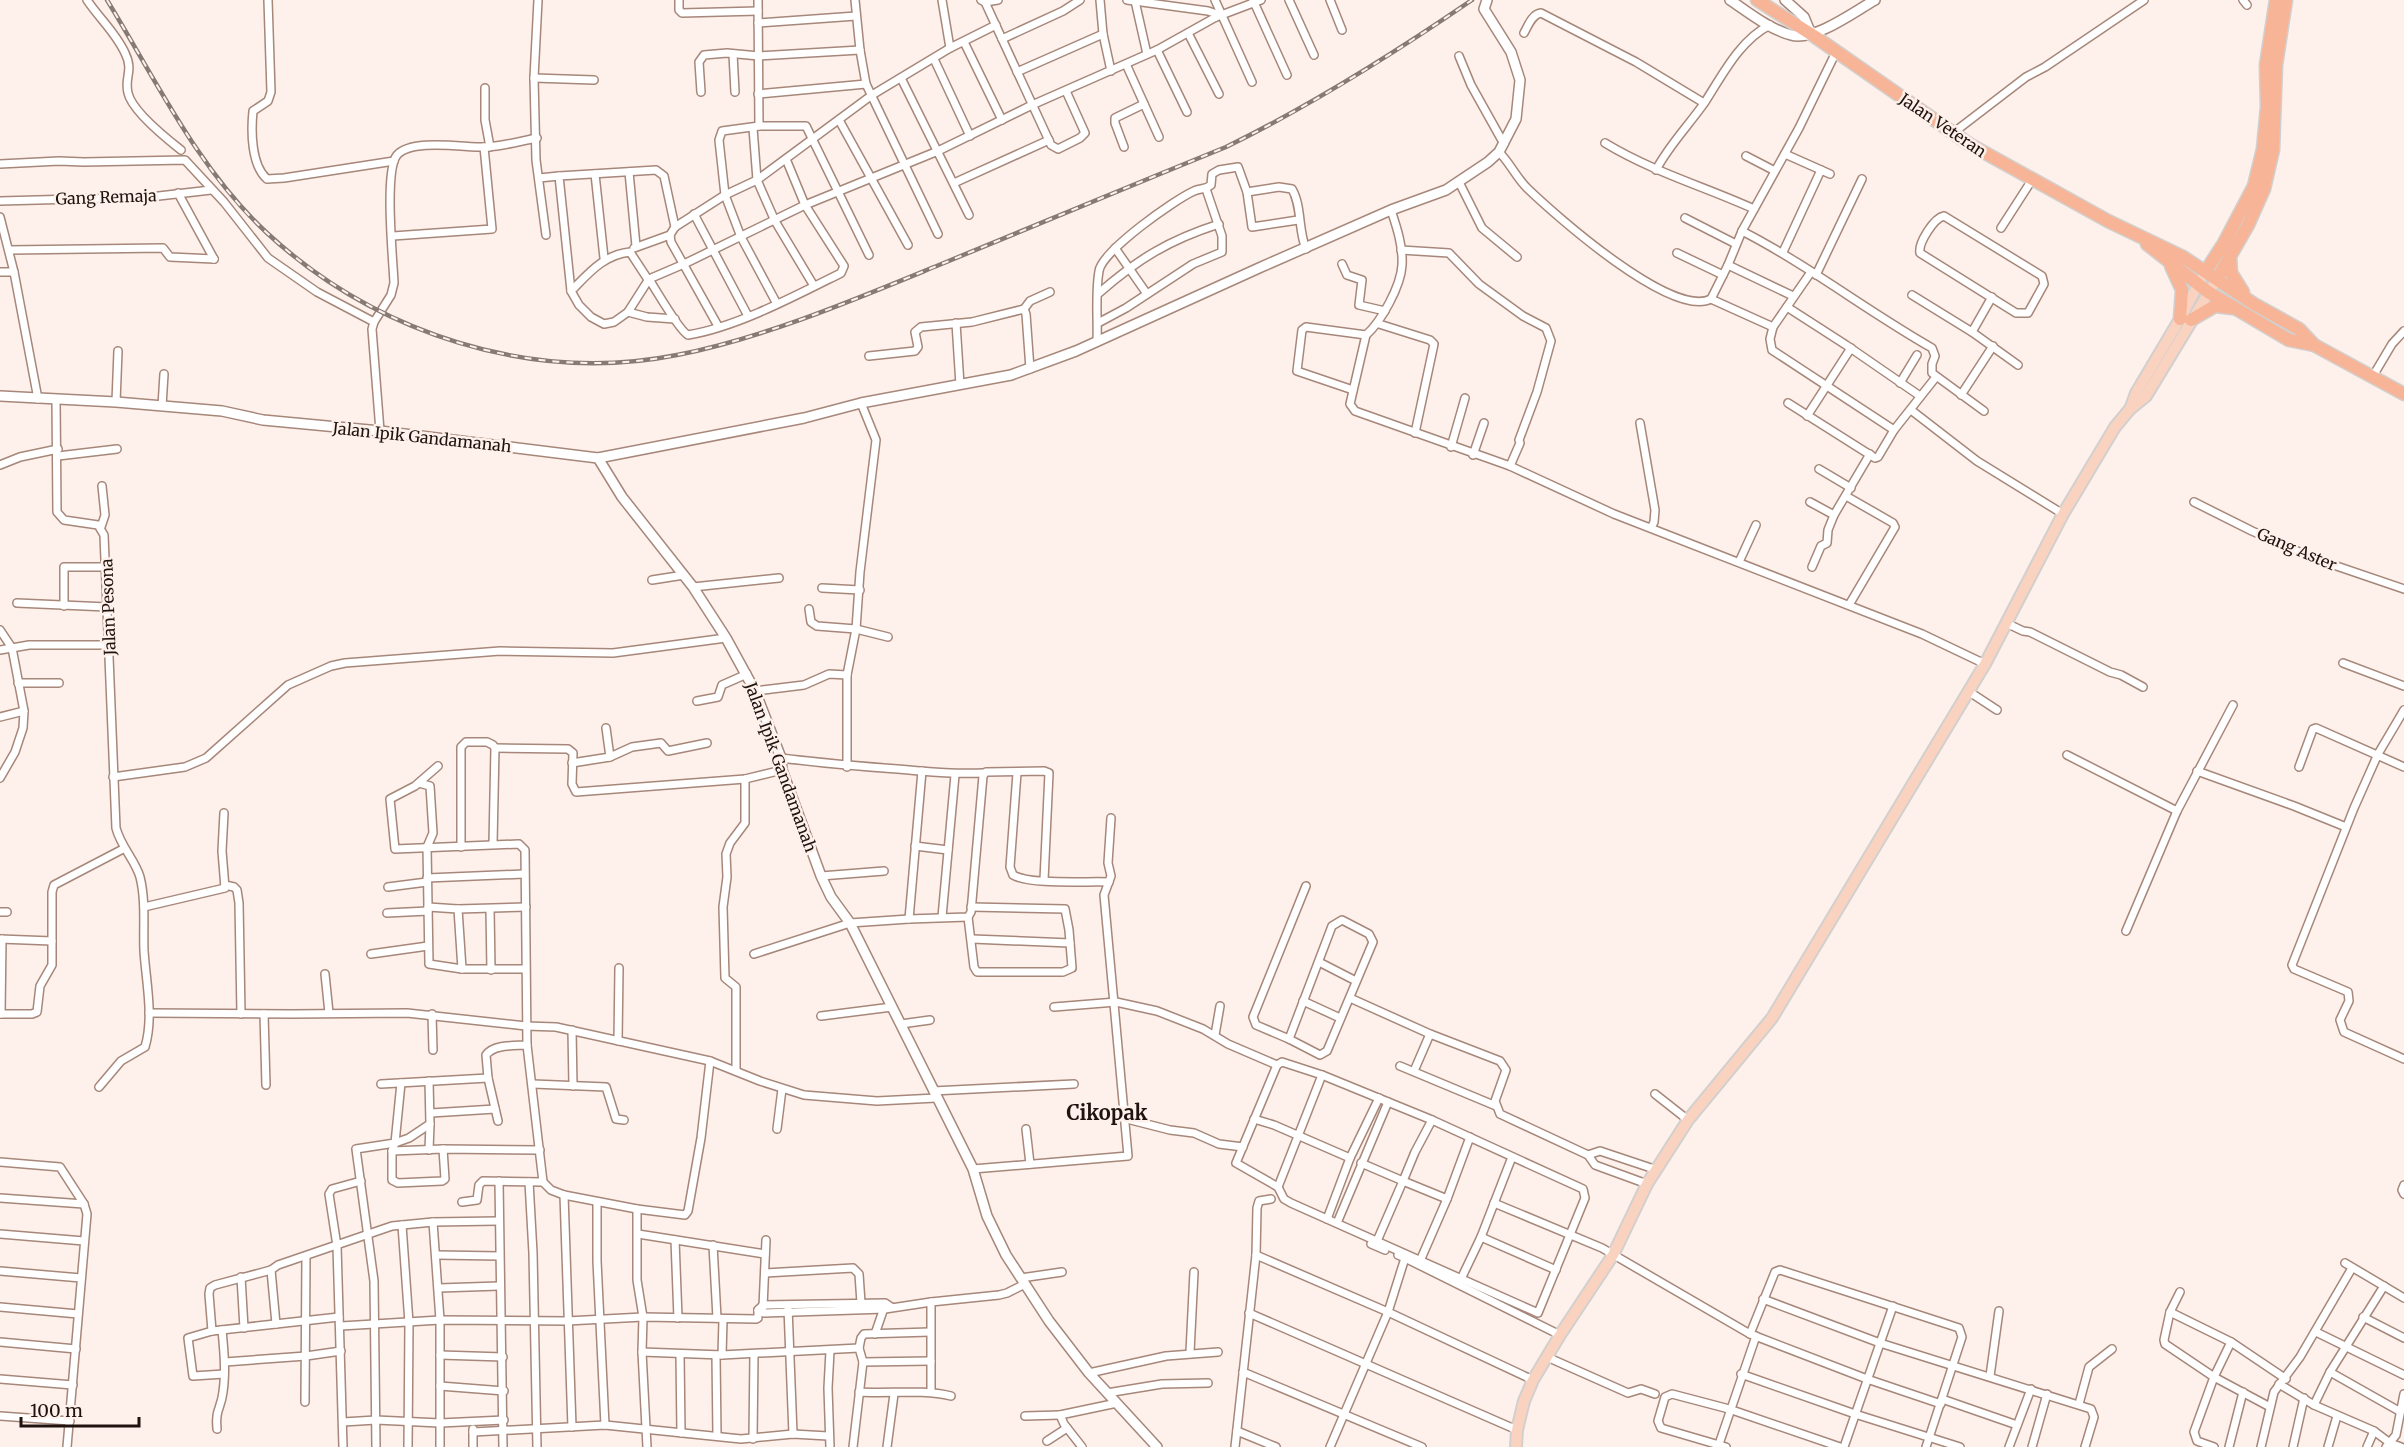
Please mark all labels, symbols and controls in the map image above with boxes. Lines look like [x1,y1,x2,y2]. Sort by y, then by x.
street label: Jalan Veteran [1895,88,1991,162]
street label: Gang Remaja [55,185,157,209]
street label: Jalan Ipik Gandamanah [331,418,513,456]
street label: Gang Aster [2254,523,2340,575]
street label: Jalan Pesona [96,558,120,657]
street label: Jalan Ipik Gandamanah [741,678,821,855]
district label: Cikopak [1066,1100,1148,1125]
scale bar [21,1390,140,1428]
text: 100 m [30,1399,83,1422]

